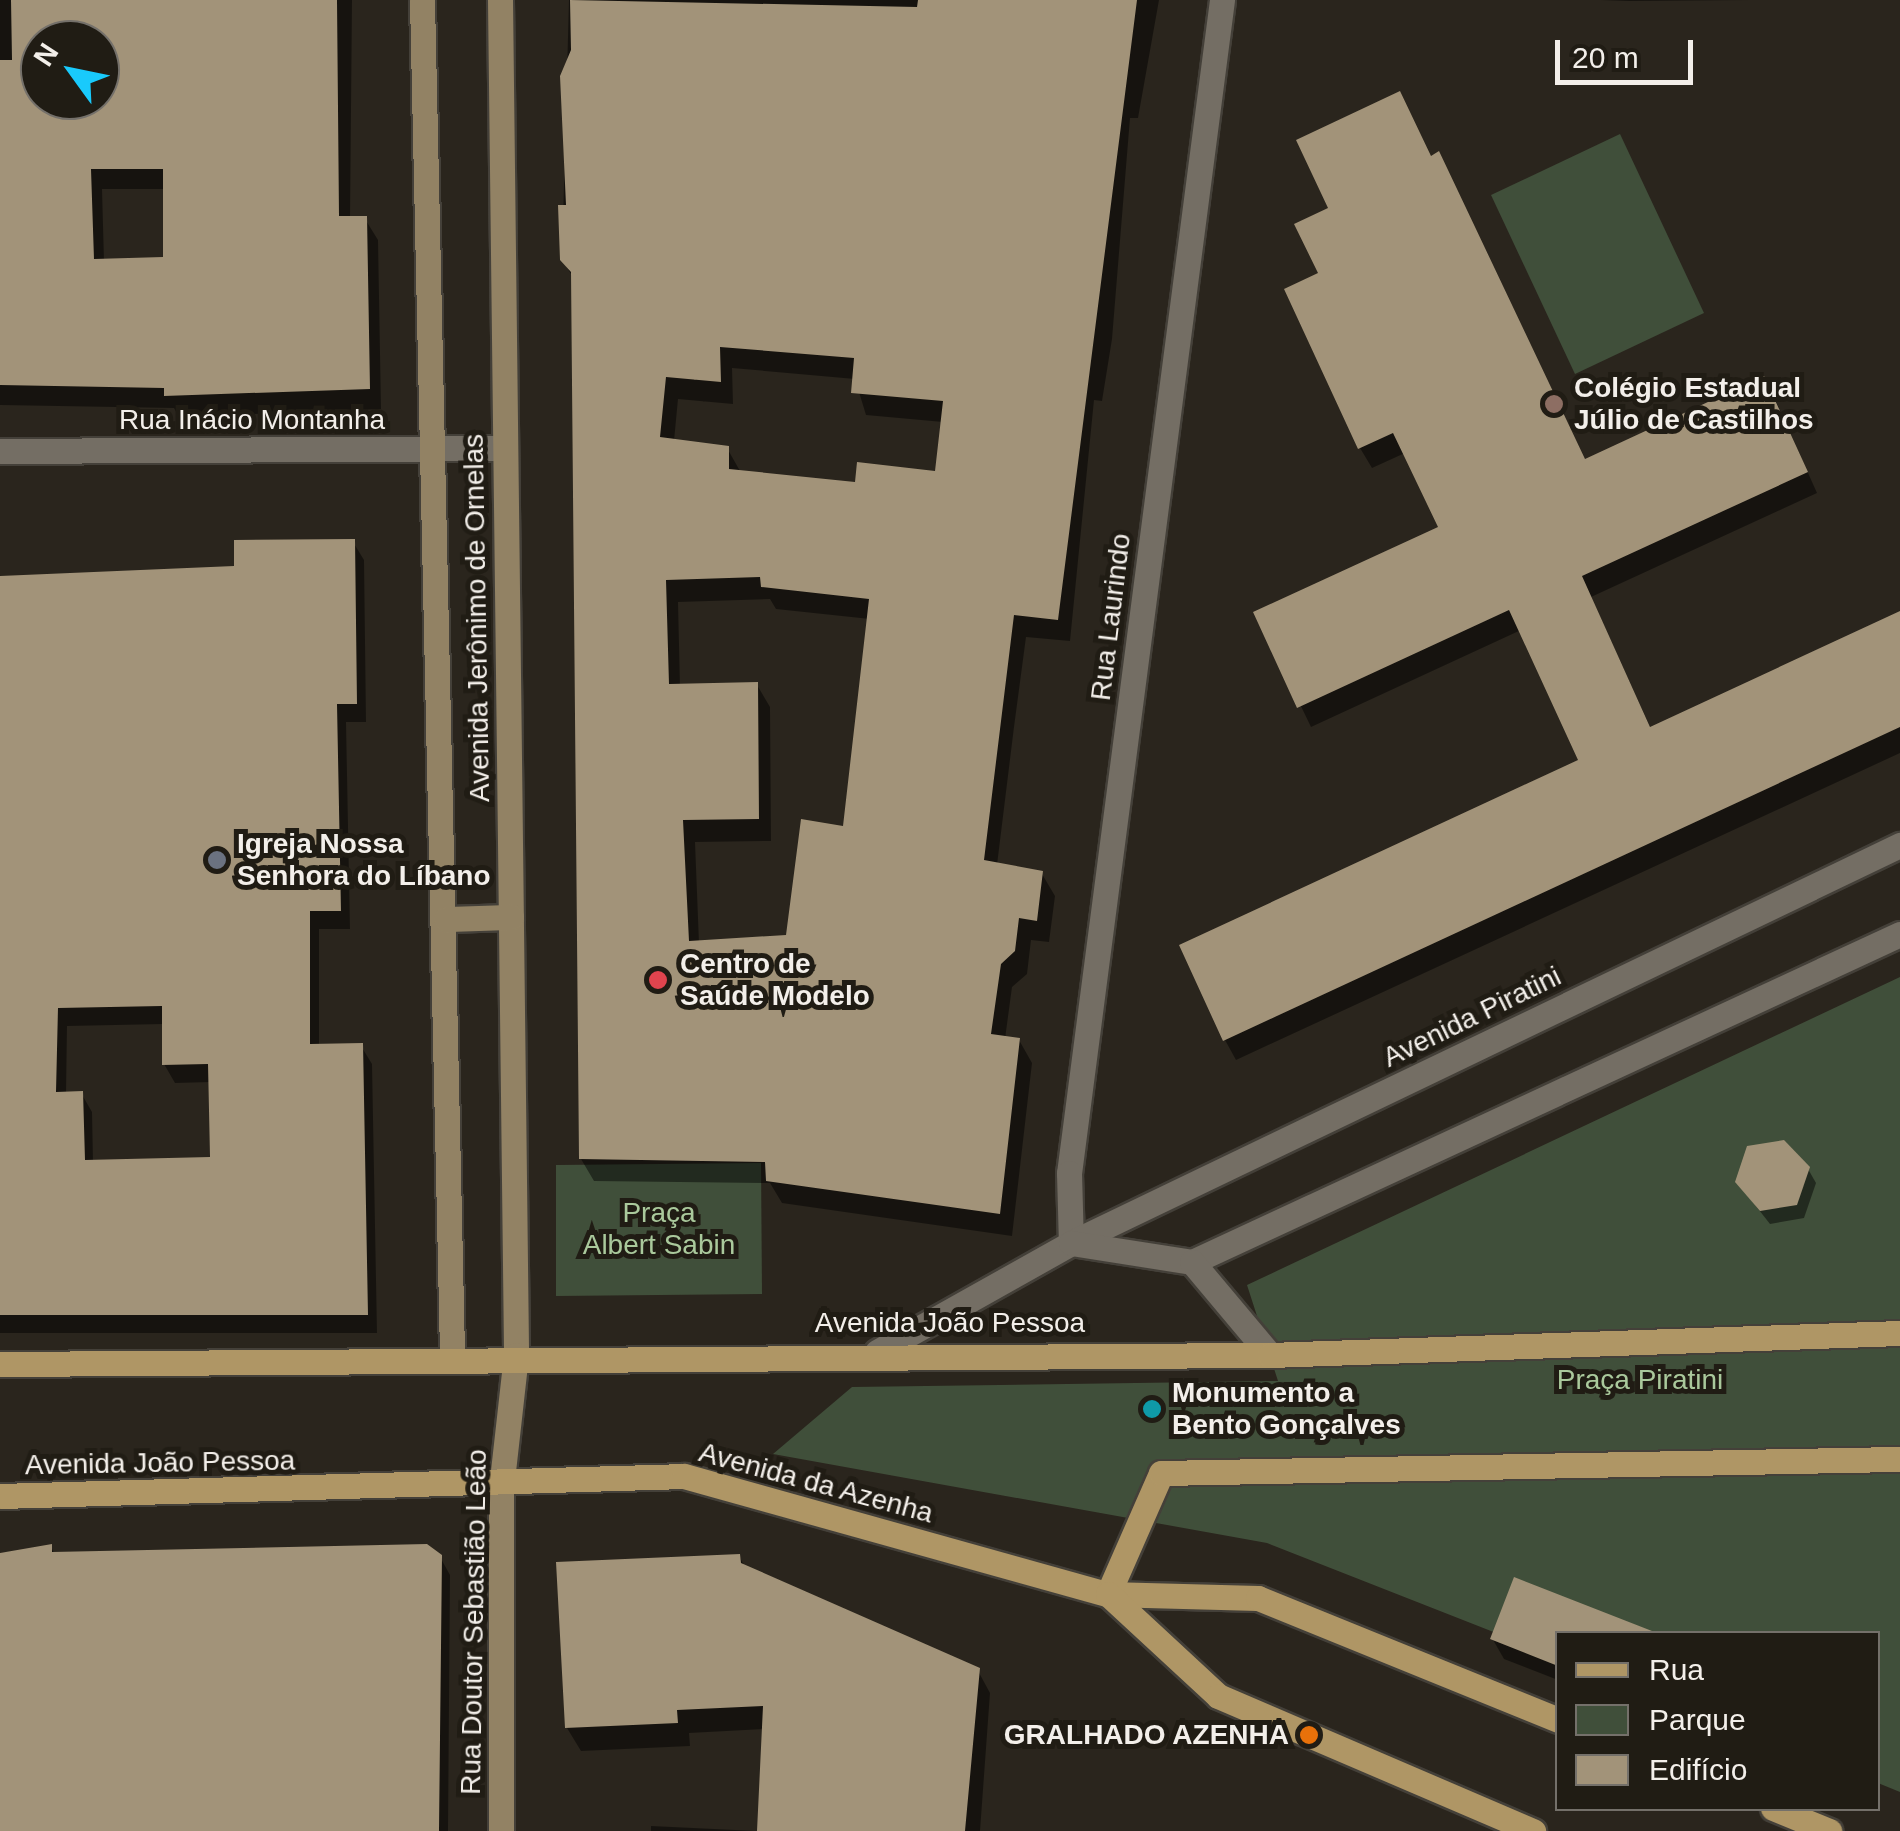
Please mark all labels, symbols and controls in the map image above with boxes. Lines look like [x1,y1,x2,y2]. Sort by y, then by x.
north arrow [20,20,120,120]
scale bar [1560,20,1698,82]
text: N [28,38,65,71]
text: 20 m [1572,41,1639,74]
place label: Colégio Estadual Júlio de Castilhos [1574,371,1814,437]
marker: Colégio Estadual Júlio de Castilhos [1543,393,1565,415]
street label: Rua Inácio Montanha [119,403,385,437]
street label: Avenida Jerônimo de Ornelas [457,434,497,802]
street label: Rua Laurindo [1084,532,1138,702]
place label: Igreja Nossa Senhora do Líbano [237,827,491,893]
marker: Igreja Nossa Senhora do Líbano [206,849,228,871]
place label: Centro de Saúde Modelo [680,947,870,1013]
street label: Avenida Piratini [1377,959,1567,1075]
marker: Centro de Saúde Modelo [645,967,671,993]
park label: Praça Albert Sabin [583,1196,735,1262]
street label: Avenida João Pessoa [815,1306,1085,1340]
park label: Praça Piratini [1557,1363,1723,1397]
place label: Monumento a Bento Gonçalves [1172,1376,1401,1442]
marker: Monumento a Bento Gonçalves [1141,1398,1163,1420]
street label: Avenida da Azenha [695,1435,937,1531]
street label: Avenida João Pessoa [25,1444,295,1482]
street label: Rua Doutor Sebastião Leão [454,1449,494,1795]
legend [1555,1631,1880,1811]
text: Rua [1649,1653,1704,1686]
text: Parque [1649,1703,1746,1736]
place label: GRALHADO AZENHA [1003,1718,1289,1752]
marker: GRALHADO AZENHA [1298,1724,1320,1746]
text: Edifício [1649,1753,1747,1786]

